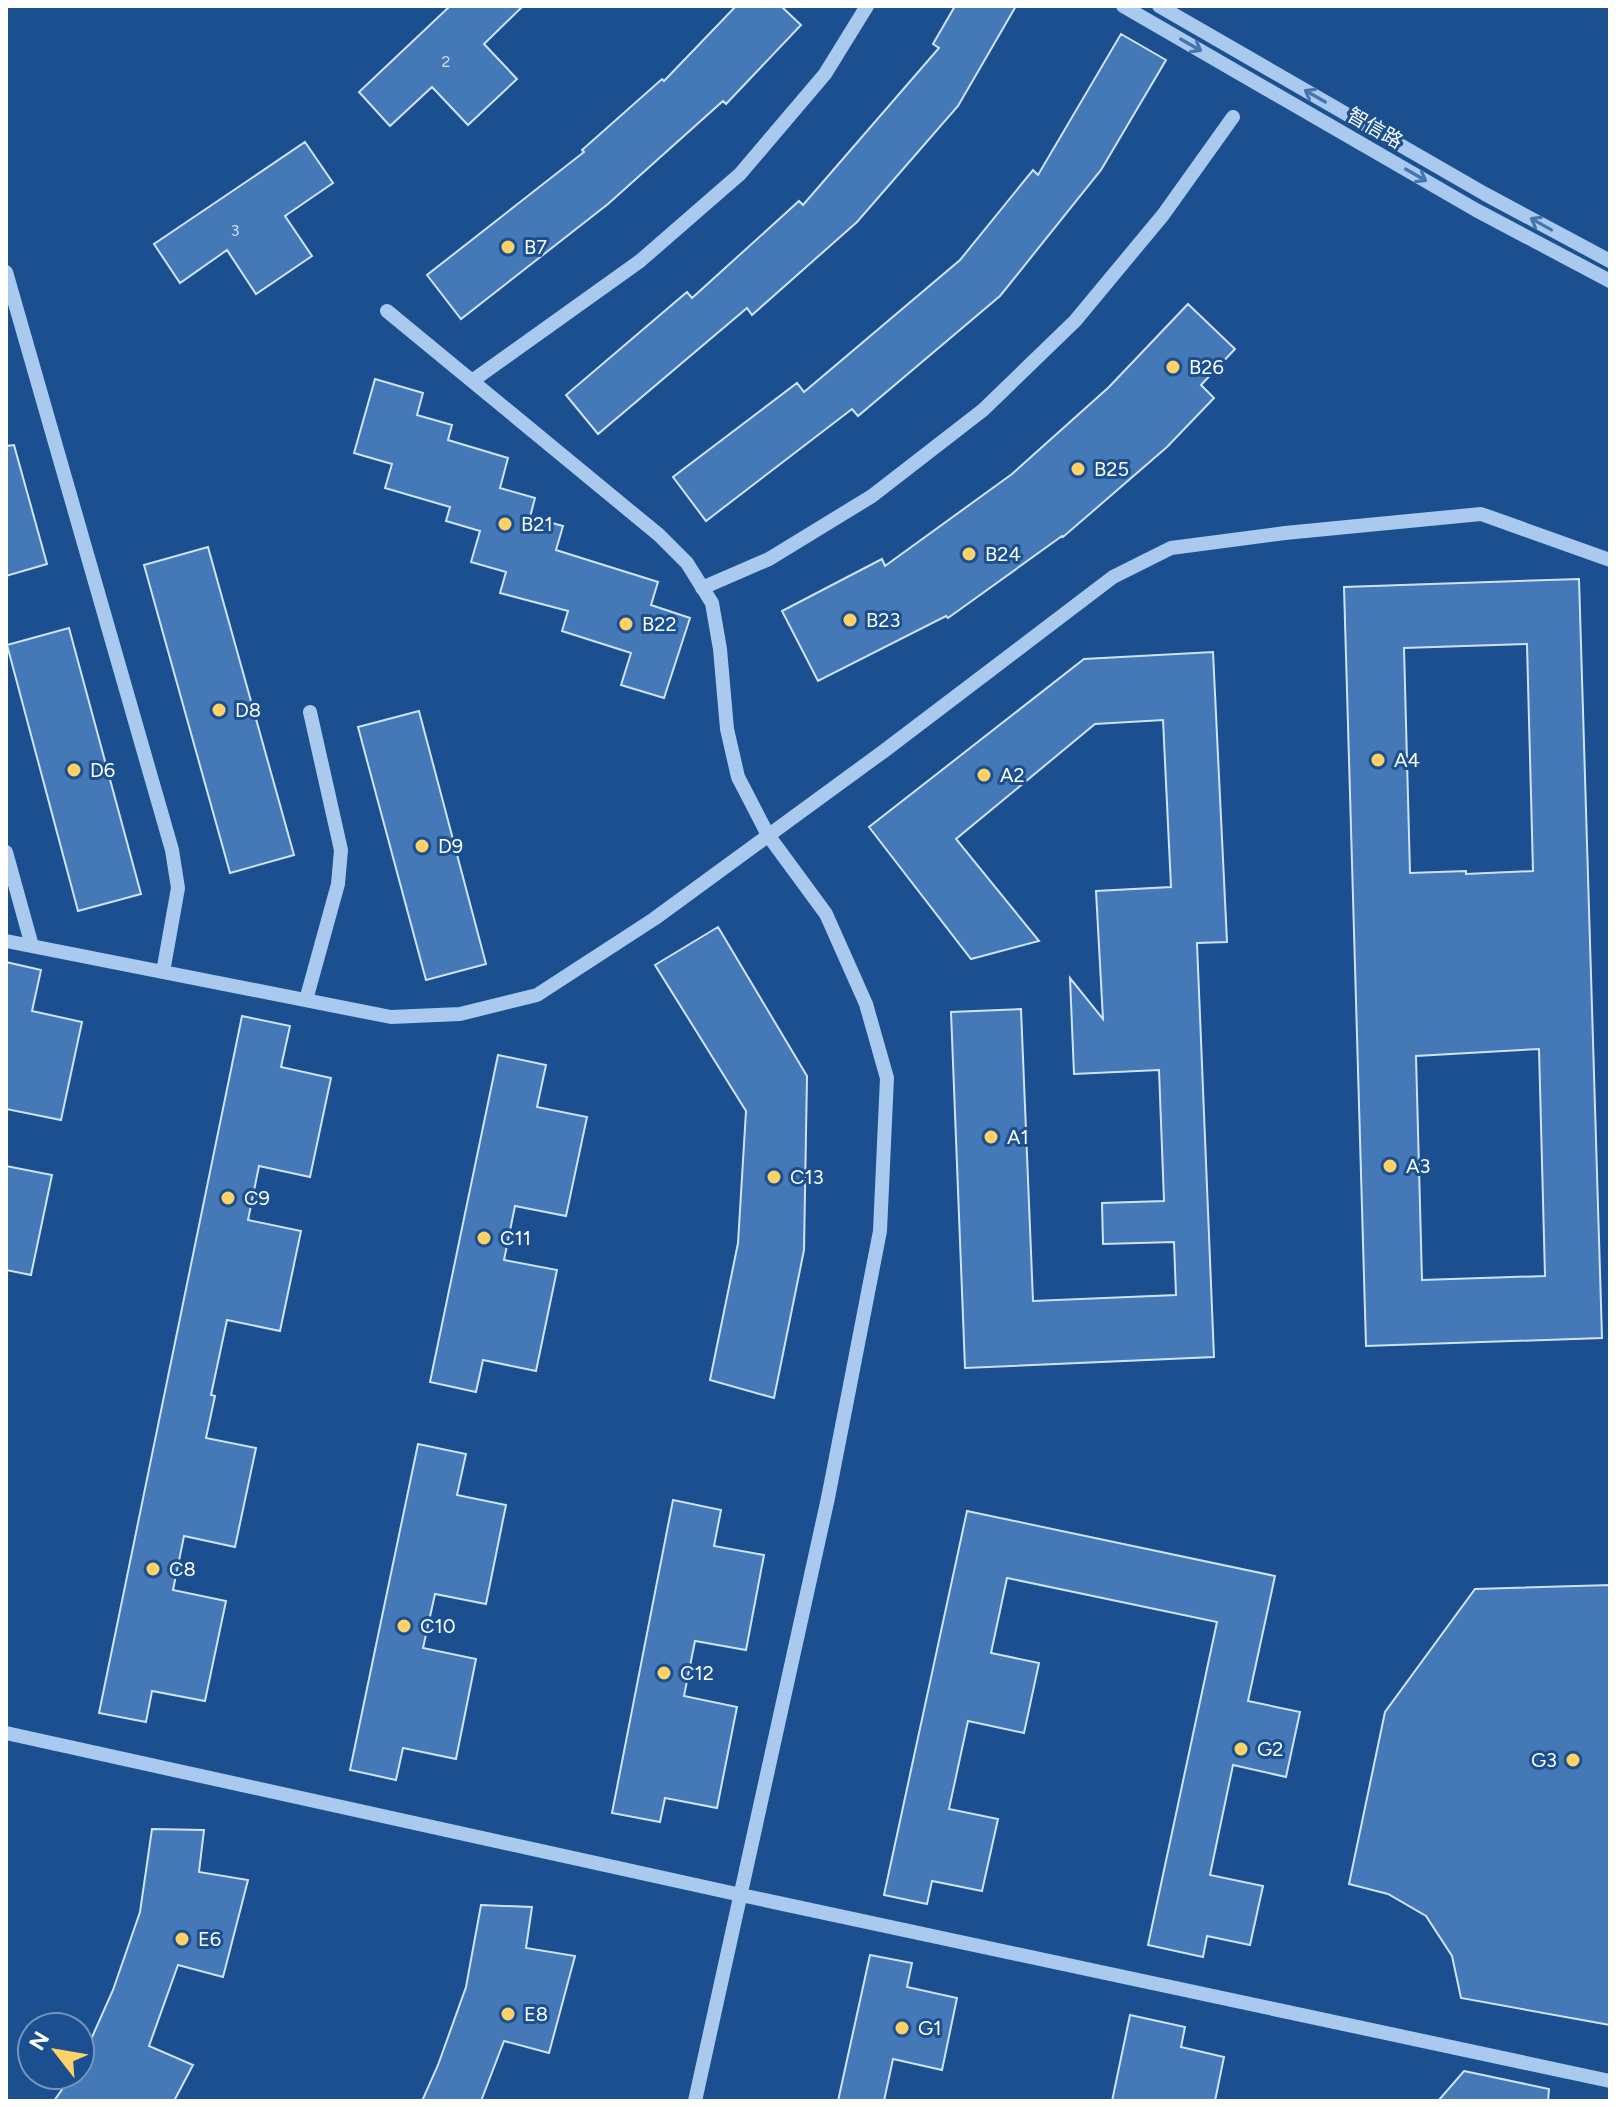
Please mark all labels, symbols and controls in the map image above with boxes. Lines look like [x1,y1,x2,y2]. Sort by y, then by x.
one-way arrow [1178,38,1202,53]
house number: 2 [442,52,450,71]
one-way arrow [1304,88,1327,104]
street label: 智信路 [1343,103,1407,153]
one-way arrow [1404,167,1427,183]
one-way arrow [1530,216,1553,232]
house number: 3 [231,221,239,240]
place label: B7 [524,235,547,259]
marker: B7 [499,238,517,256]
place label: B26 [1189,355,1224,379]
marker: B26 [1164,358,1182,376]
place label: B25 [1094,457,1129,481]
marker: B25 [1069,460,1087,478]
place label: B21 [521,512,553,536]
marker: B21 [496,515,514,533]
place label: B24 [985,542,1021,566]
marker: B24 [960,545,978,563]
place label: B23 [866,608,900,632]
marker: B23 [841,611,859,629]
place label: B22 [642,612,677,636]
marker: B22 [617,615,635,633]
place label: D8 [235,698,261,722]
marker: D8 [210,701,228,719]
place label: A4 [1394,748,1420,772]
marker: A4 [1369,751,1387,769]
place label: D6 [90,758,115,782]
marker: D6 [65,761,83,779]
place label: A2 [1000,763,1025,787]
marker: A2 [975,766,993,784]
place label: D9 [438,834,463,858]
marker: D9 [413,837,431,855]
place label: A1 [1007,1125,1029,1149]
marker: A1 [982,1128,1000,1146]
place label: A3 [1406,1154,1430,1178]
marker: A3 [1381,1157,1399,1175]
place label: C13 [790,1165,824,1189]
marker: C13 [765,1168,783,1186]
place label: C9 [244,1186,270,1210]
marker: C9 [219,1189,237,1207]
place label: C11 [500,1226,531,1250]
marker: C11 [475,1229,493,1247]
place label: C8 [169,1557,196,1581]
marker: C8 [144,1560,162,1578]
place label: C10 [420,1614,456,1638]
marker: C10 [395,1617,413,1635]
place label: C12 [680,1661,714,1685]
marker: C12 [655,1664,673,1682]
place label: G2 [1257,1737,1283,1761]
marker: G2 [1232,1740,1250,1758]
place label: G3 [1531,1748,1557,1772]
marker: G3 [1564,1751,1582,1769]
place label: E6 [198,1927,221,1951]
marker: E6 [173,1930,191,1948]
place label: E8 [524,2002,548,2026]
marker: E8 [499,2005,517,2023]
north arrow [16,2011,96,2091]
place label: G1 [918,2016,941,2040]
marker: G1 [893,2019,911,2037]
text: N [23,2027,55,2055]

